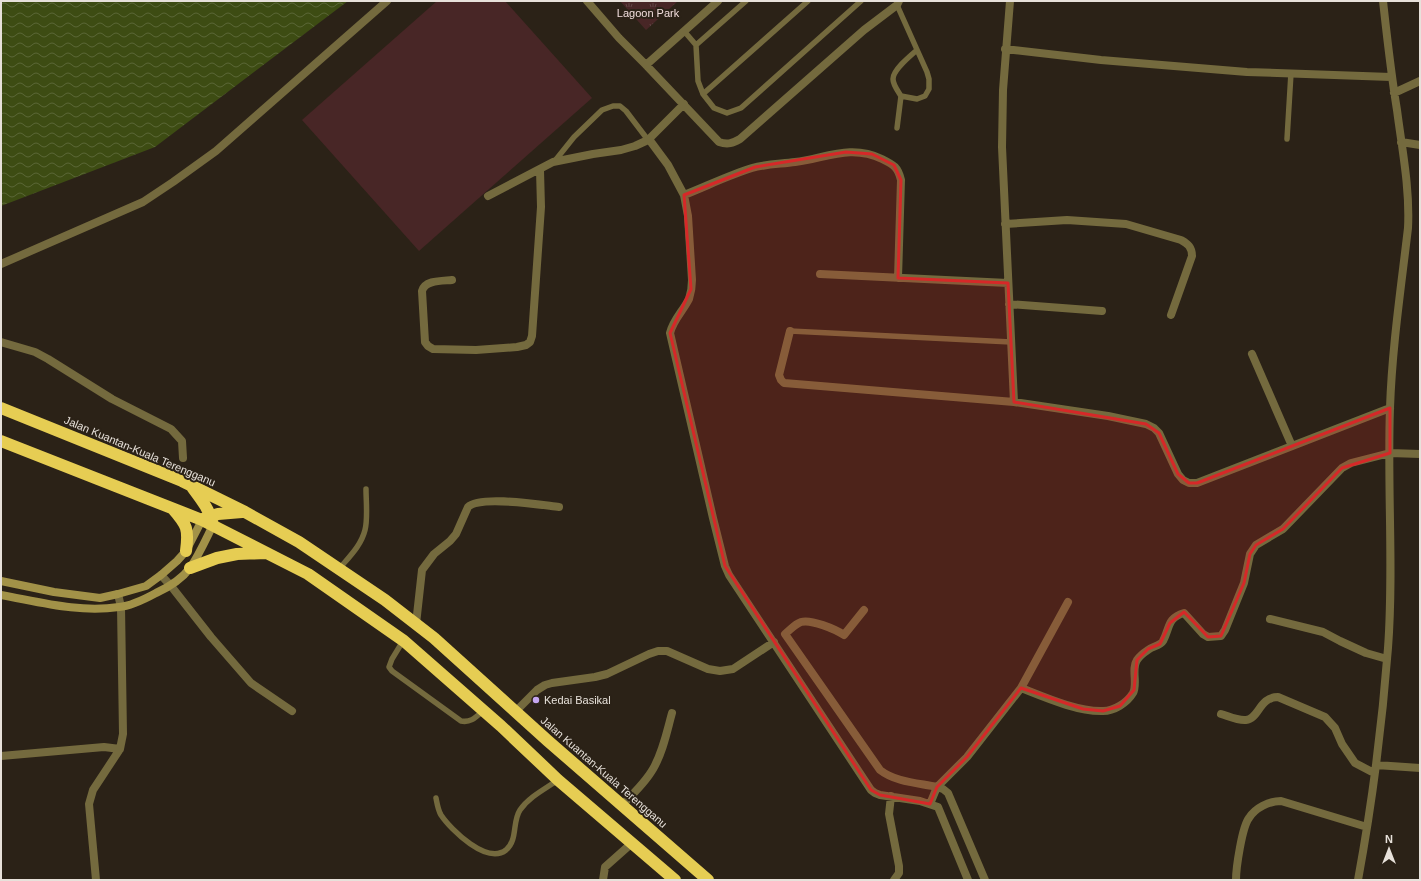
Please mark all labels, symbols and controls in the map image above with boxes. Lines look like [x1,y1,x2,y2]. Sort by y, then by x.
park label: Lagoon Park [617,7,680,19]
street label: Jalan Kuantan-Kuala Terengganu [63,414,217,488]
place label: Kedai Basikal [544,694,611,706]
marker: Kedai Basikal [531,695,541,705]
street label: Jalan Kuantan-Kuala Terengganu [539,714,669,830]
north arrow [1369,829,1409,869]
text: N [1385,833,1393,845]

